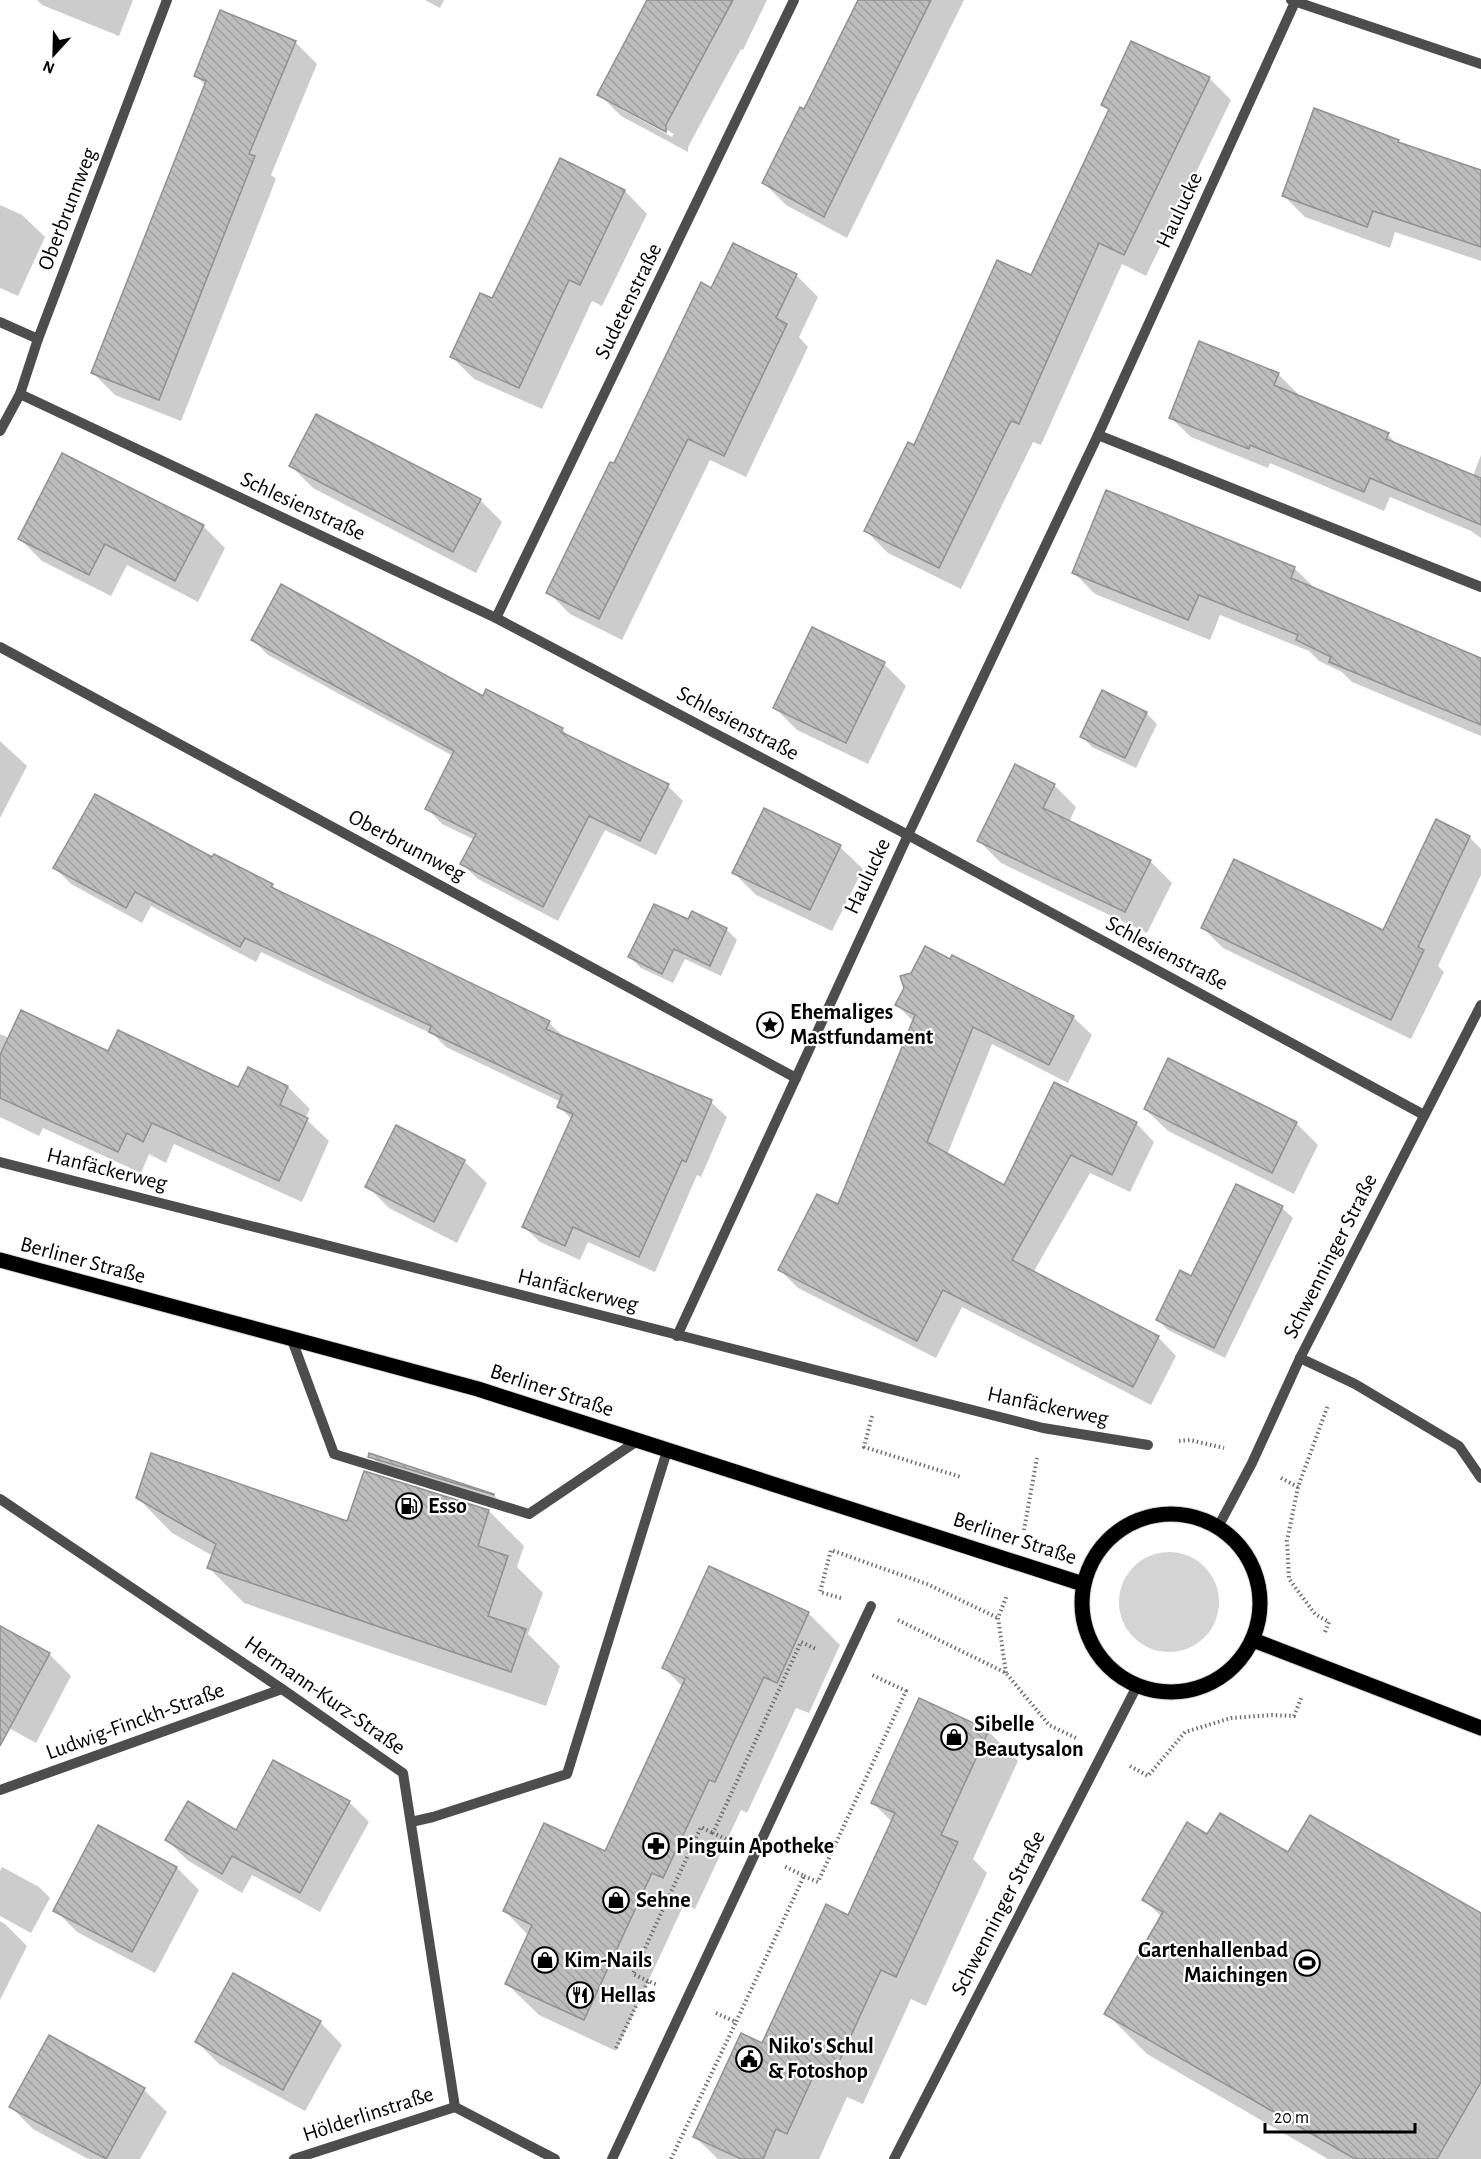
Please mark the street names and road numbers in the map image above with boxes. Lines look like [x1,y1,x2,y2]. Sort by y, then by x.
street label: Oberbrunnweg [34,145,100,273]
street label: Haulucke [1152,169,1206,251]
street label: Sudetenstraße [591,240,665,362]
street label: Schlesienstraße [237,468,369,544]
street label: Schlesienstraße [673,682,803,764]
street label: Oberbrunnweg [345,805,469,885]
street label: Haulucke [840,835,894,917]
street label: Schlesienstraße [1102,912,1232,994]
street label: Hanfäckerweg [45,1143,170,1195]
street label: Schwenninger Straße [1279,1170,1381,1342]
street label: Berliner Straße [18,1233,148,1287]
street label: Hanfäckerweg [516,1264,641,1316]
street label: Berliner Straße [487,1360,617,1420]
street label: Hanfäckerweg [986,1382,1111,1430]
street label: Berliner Straße [950,1508,1080,1568]
street label: Hermann-Kurz-Straße [241,1631,409,1759]
street label: Ludwig-Finckh-Straße [43,1678,227,1764]
street label: Schwenninger Straße [947,1827,1049,1999]
street label: Hölderlinstraße [300,2082,436,2146]

